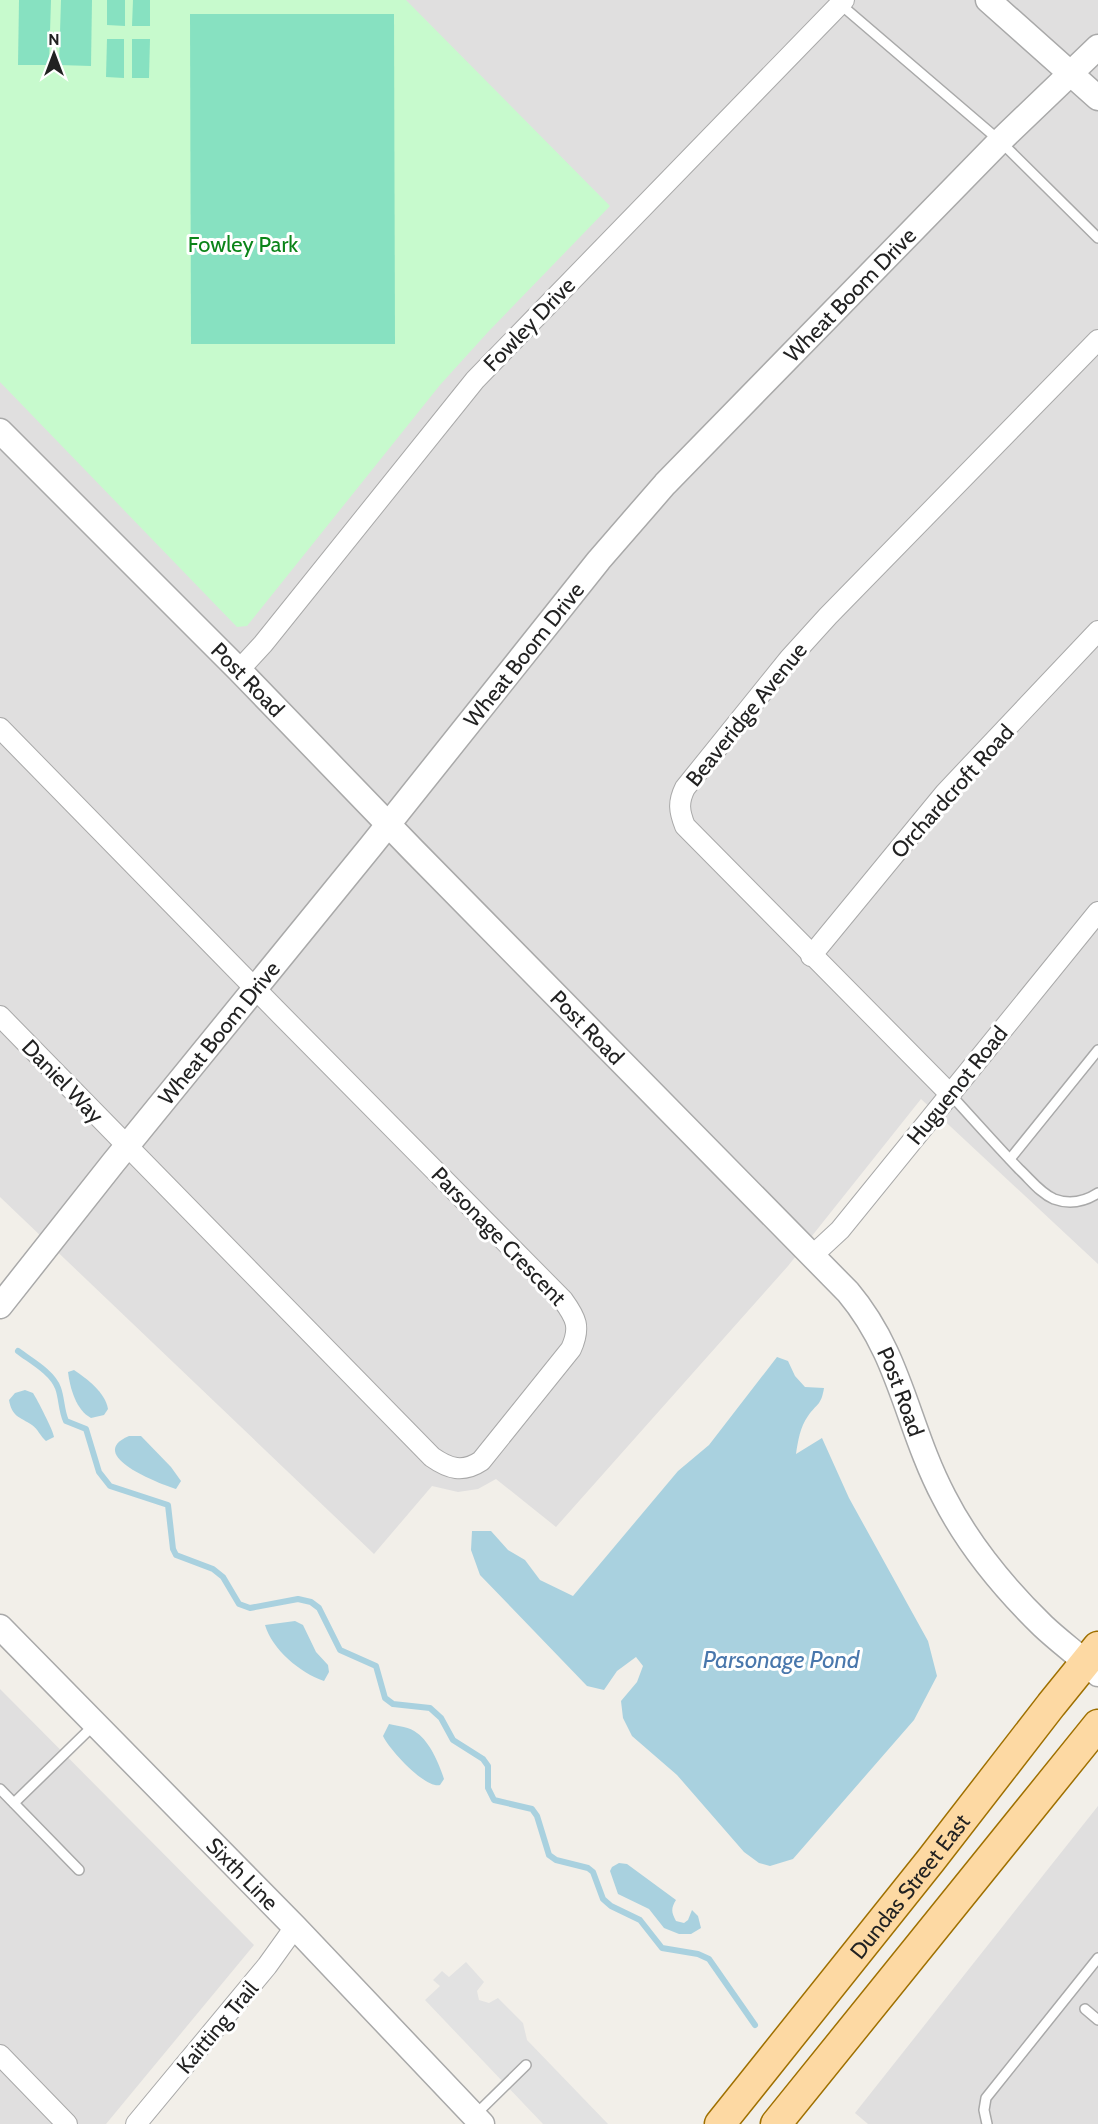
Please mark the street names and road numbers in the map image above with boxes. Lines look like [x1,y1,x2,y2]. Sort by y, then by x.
street label: Wheat Boom Drive [778,222,922,368]
street label: Fowley Drive [478,272,581,377]
street label: Wheat Boom Drive [458,577,590,733]
street label: Post Road [205,637,290,723]
street label: Beaveridge Avenue [680,637,813,792]
street label: Orchardcroft Road [885,719,1020,864]
street label: Wheat Boom Drive [153,956,286,1111]
street label: Post Road [545,985,630,1070]
street label: Huguenot Road [901,1021,1013,1150]
street label: Daniel Way [16,1034,109,1129]
street label: Parsonage Crescent [426,1161,572,1312]
street label: Post Road [871,1343,930,1440]
street label: Dundas Street East [844,1808,976,1965]
street label: Sixth Line [201,1832,284,1916]
street label: Kaitting Trail [171,1975,264,2079]

